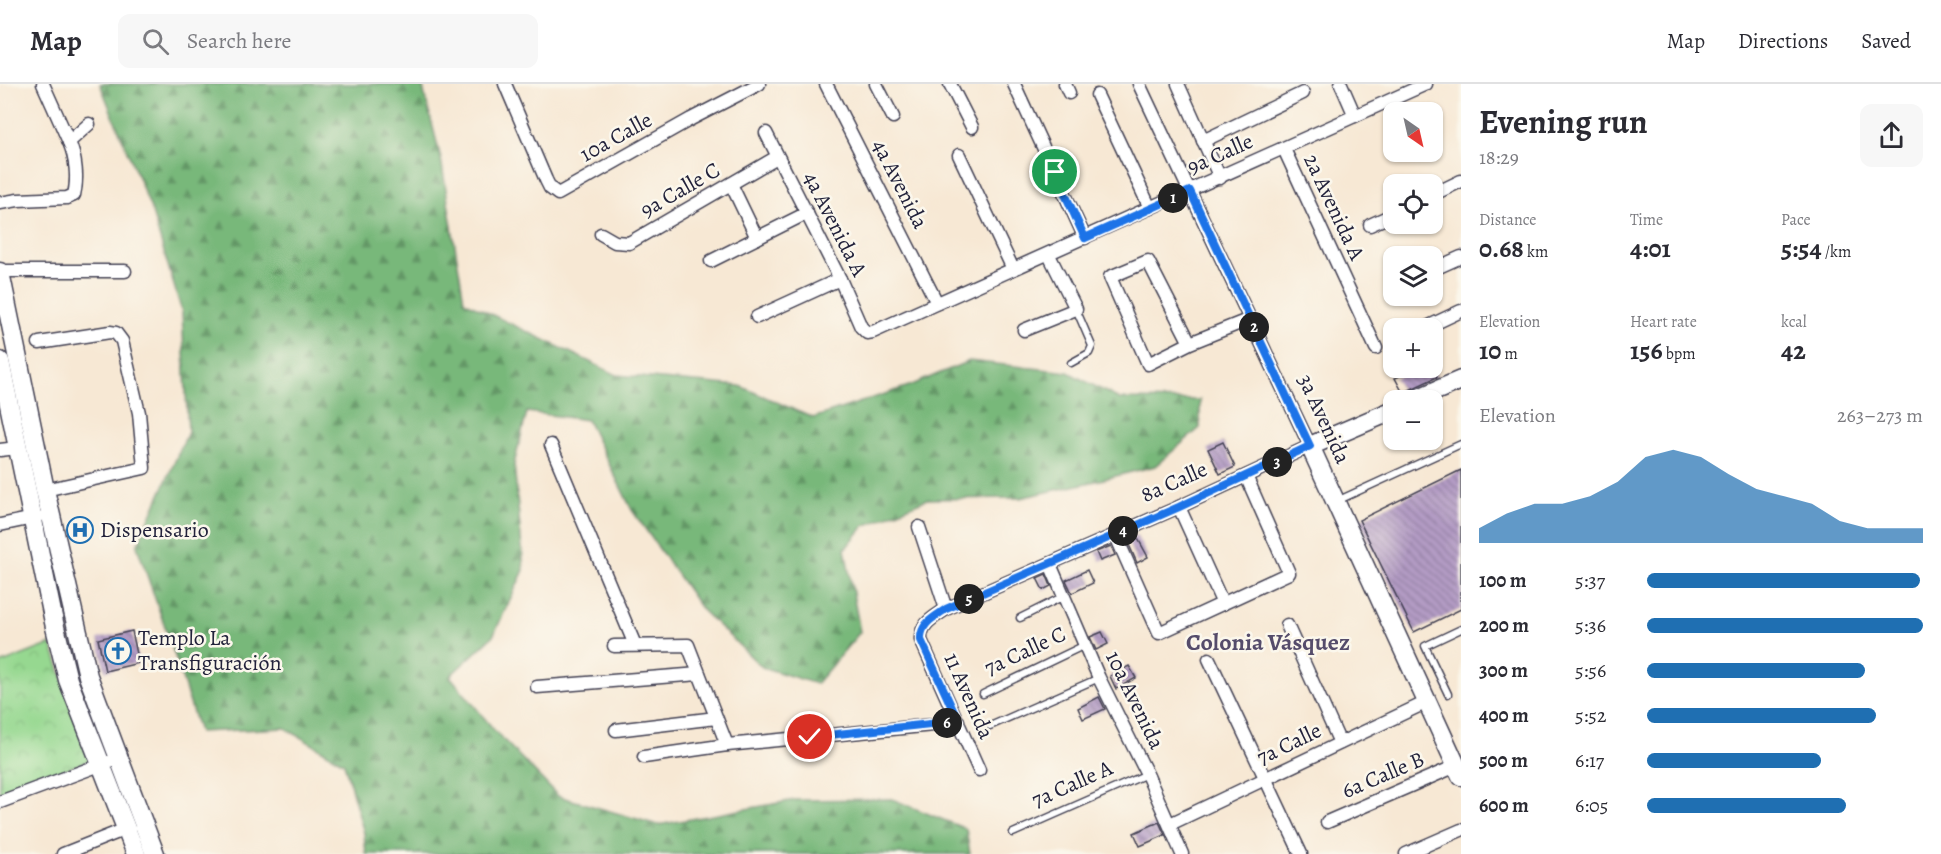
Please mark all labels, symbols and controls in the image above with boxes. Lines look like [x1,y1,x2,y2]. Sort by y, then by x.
search box [118,14,538,68]
text: Map [30,22,82,60]
icon: search [139,25,172,58]
text: Search here [187,26,291,56]
text: Map [1667,27,1705,55]
text: Directions [1738,27,1828,55]
text: Saved [1861,27,1911,55]
text: Evening run [1479,99,1648,144]
north arrow [1383,102,1443,162]
map controls [1383,102,1443,450]
button: share [1860,104,1923,167]
street label: 10a Calle [574,105,658,169]
street label: 9a Calle [1182,126,1258,182]
street label: 4a Avenida [865,134,936,235]
text: 18:29 [1479,144,1519,171]
pin [1029,146,1080,197]
street label: 2a Avenida A [1296,149,1372,266]
street label: 9a Calle C [635,155,725,225]
icon: arrive [1038,155,1071,188]
street label: 4a Avenida A [796,166,875,283]
button: locate [1383,174,1443,234]
pin: 1 [1158,183,1188,213]
text: 1 [1170,187,1176,209]
text: Distance [1479,209,1536,231]
text: Time [1630,209,1663,231]
text: Pace [1781,209,1811,231]
text: 0.68 [1479,231,1524,266]
text: 4:01 [1630,231,1671,266]
text: 5:54 [1781,231,1822,266]
text: km [1524,241,1548,263]
text: /km [1822,241,1851,263]
button: layers [1383,246,1443,306]
text: Elevation [1479,311,1540,333]
text: Heart rate [1630,311,1697,333]
text: kcal [1781,311,1807,333]
pin: 2 [1239,312,1269,342]
text: 2 [1250,316,1258,338]
button: + [1383,318,1443,378]
text: 10 [1479,333,1501,368]
text: 156 [1630,333,1663,368]
text: 42 [1781,333,1806,368]
text: m [1501,343,1518,365]
text: bpm [1663,343,1696,365]
street label: 3a Avenida [1290,369,1358,469]
button: − [1383,390,1443,450]
text: Elevation [1479,402,1556,429]
text: 263–273 m [1837,402,1923,429]
pin: 3 [1262,447,1292,477]
text: 3 [1274,451,1280,473]
street label: 8a Calle [1136,454,1212,510]
hospital icon: Dispensario [65,515,95,545]
place label: Dispensario [100,515,209,545]
pin: 4 [1108,516,1138,546]
text: 4 [1119,520,1127,542]
text: 100 m [1479,567,1527,594]
text: 5:37 [1575,567,1605,594]
pin: 5 [954,584,984,614]
text: 5 [966,588,972,610]
text: 200 m [1479,612,1529,639]
text: 5:36 [1575,612,1606,639]
street label: 7a Calle C [979,619,1071,683]
place label: Templo La Transfiguración [138,623,282,678]
district label: Colonia Vásquez [1186,626,1350,658]
church icon: Templo La Transfiguración [103,636,133,666]
street label: 10a Avenida [1098,646,1172,755]
street label: 11 Avenida [937,648,1002,745]
text: 300 m [1479,657,1528,684]
text: 5:56 [1575,657,1606,684]
text: 400 m [1479,702,1529,729]
text: 5:52 [1575,702,1606,729]
pin: 6 [932,708,962,738]
pin [784,711,835,762]
text: 6 [943,712,951,734]
street label: 7a Calle [1252,716,1326,772]
icon: check [793,720,826,753]
street label: 6a Calle B [1337,744,1429,806]
text: 500 m [1479,747,1528,774]
text: 6:17 [1575,747,1604,774]
street label: 7a Calle A [1027,752,1118,815]
text: 600 m [1479,792,1529,819]
text: 6:05 [1575,792,1608,819]

